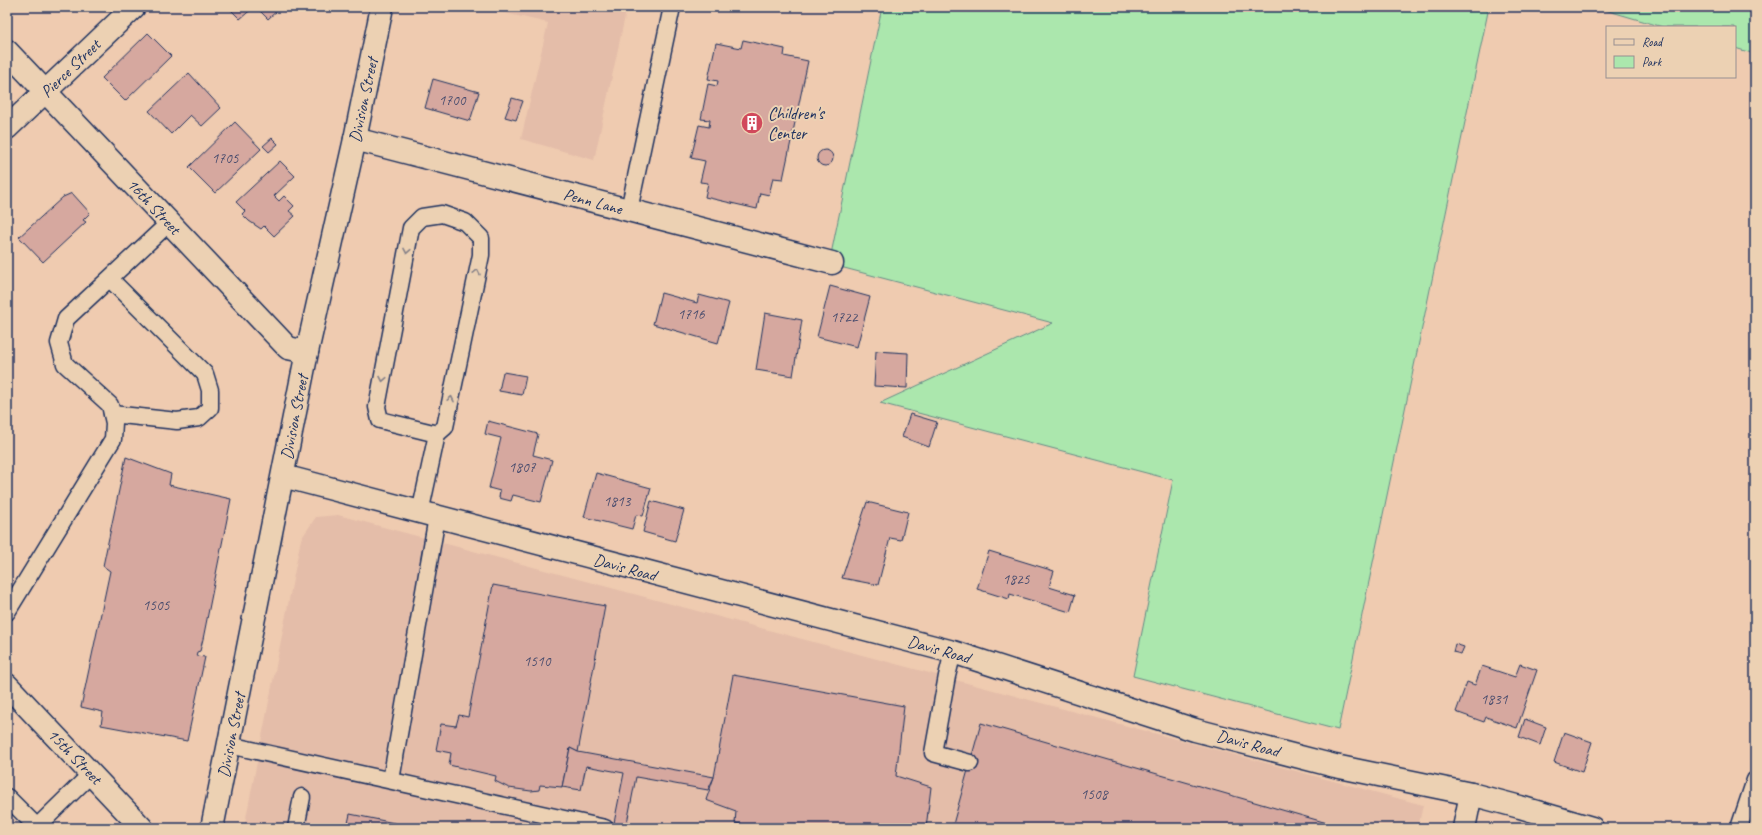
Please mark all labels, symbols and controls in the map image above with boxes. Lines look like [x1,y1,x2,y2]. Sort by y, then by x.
legend [1606,26,1736,78]
street label: Pierce Street [36,33,106,102]
text: Road [1642,34,1664,50]
street label: Division Street [344,54,383,144]
text: Park [1642,54,1663,70]
house number: 1700 [438,91,467,110]
place label: Children's Center [768,103,826,144]
building icon: Children's Center [739,110,765,136]
house number: 1705 [211,149,240,168]
street label: 16th Street [122,174,187,241]
street label: Penn Lane [561,184,626,220]
one-way arrow [403,248,411,254]
one-way arrow [473,269,481,275]
house number: 1716 [677,305,706,324]
house number: 1722 [830,308,859,327]
street label: Division Street [276,371,313,461]
one-way arrow [379,376,387,382]
one-way arrow [446,396,455,402]
house number: 1807 [508,458,537,477]
house number: 1813 [603,492,632,511]
street label: Davis Road [591,549,661,587]
house number: 1825 [1002,570,1031,589]
house number: 1505 [142,596,171,615]
street label: Davis Road [905,631,975,669]
house number: 1510 [523,652,552,671]
street label: Division Street [213,689,250,779]
house number: 1831 [1480,690,1509,709]
street label: 15th Street [43,724,108,790]
street label: Davis Road [1214,725,1284,763]
house number: 1508 [1080,785,1109,804]

